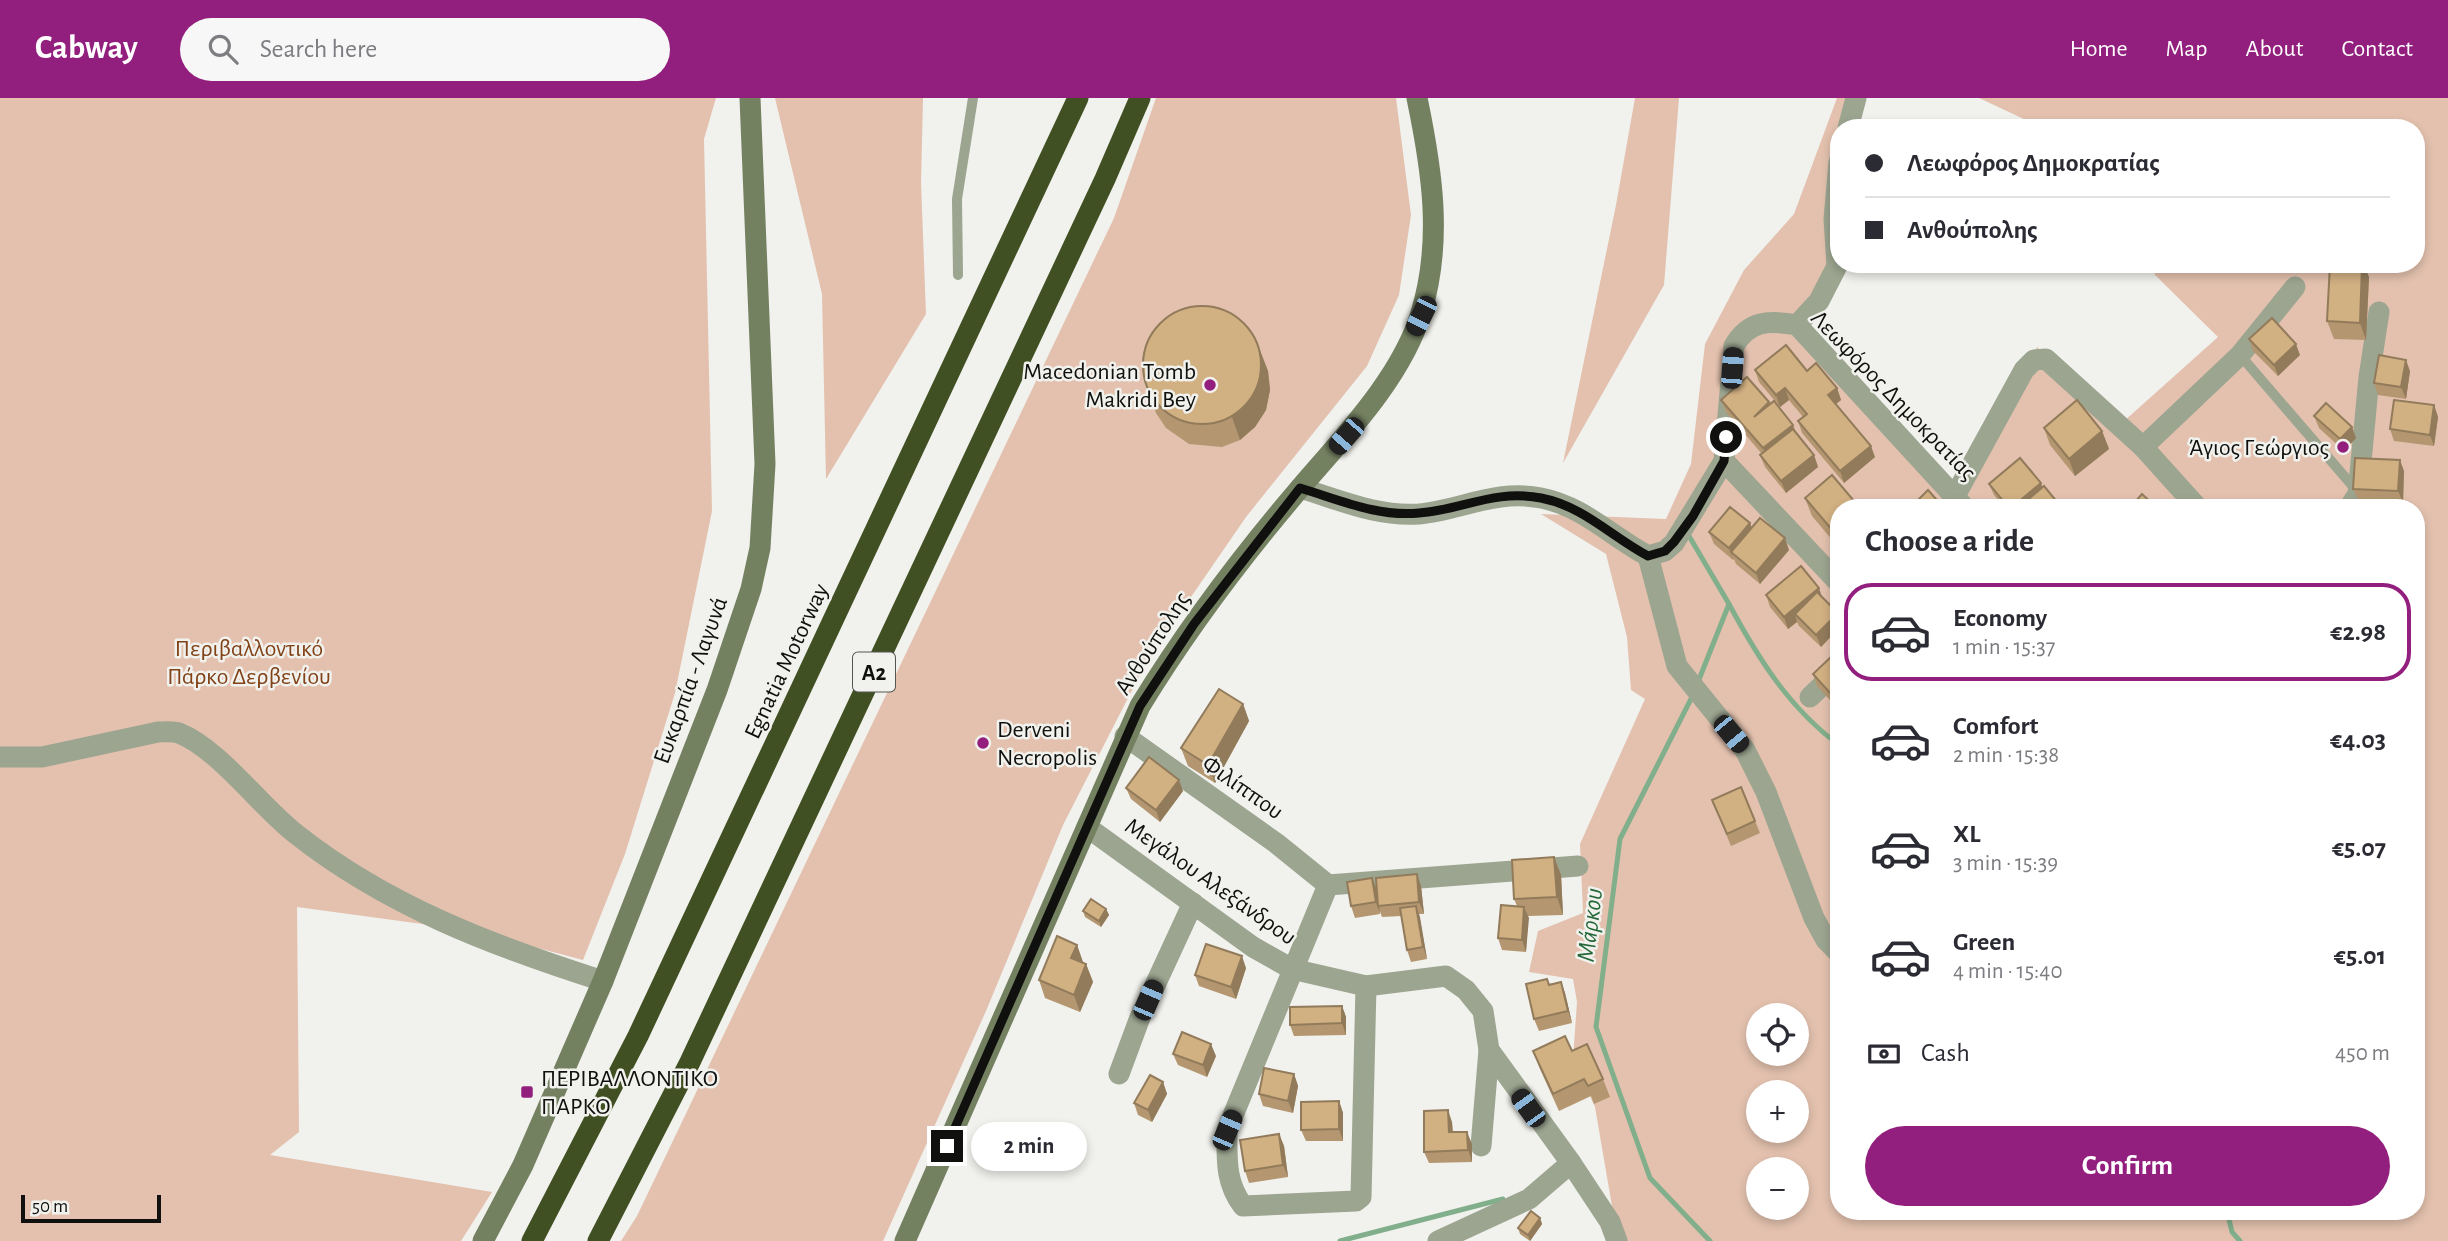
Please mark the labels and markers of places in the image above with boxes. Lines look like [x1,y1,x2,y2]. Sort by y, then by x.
place label: Macedonian Tomb Makridi Bey [1023,360,1196,412]
marker: Macedonian Tomb Makridi Bey [1202,377,1218,393]
place label: Άγιος Γεώργιος [2188,436,2329,460]
marker: Άγιος Γεώργιος [2335,439,2351,455]
place label: Derveni Necropolis [997,718,1097,770]
marker: Derveni Necropolis [975,735,991,751]
place label: ΠΕΡΙΒΑΛΛΟΝΤΙΚΟ ΠΑΡΚΟ [541,1067,718,1119]
marker: ΠΕΡΙΒΑΛΛΟΝΤΙΚΟ ΠΑΡΚΟ [519,1084,535,1100]

